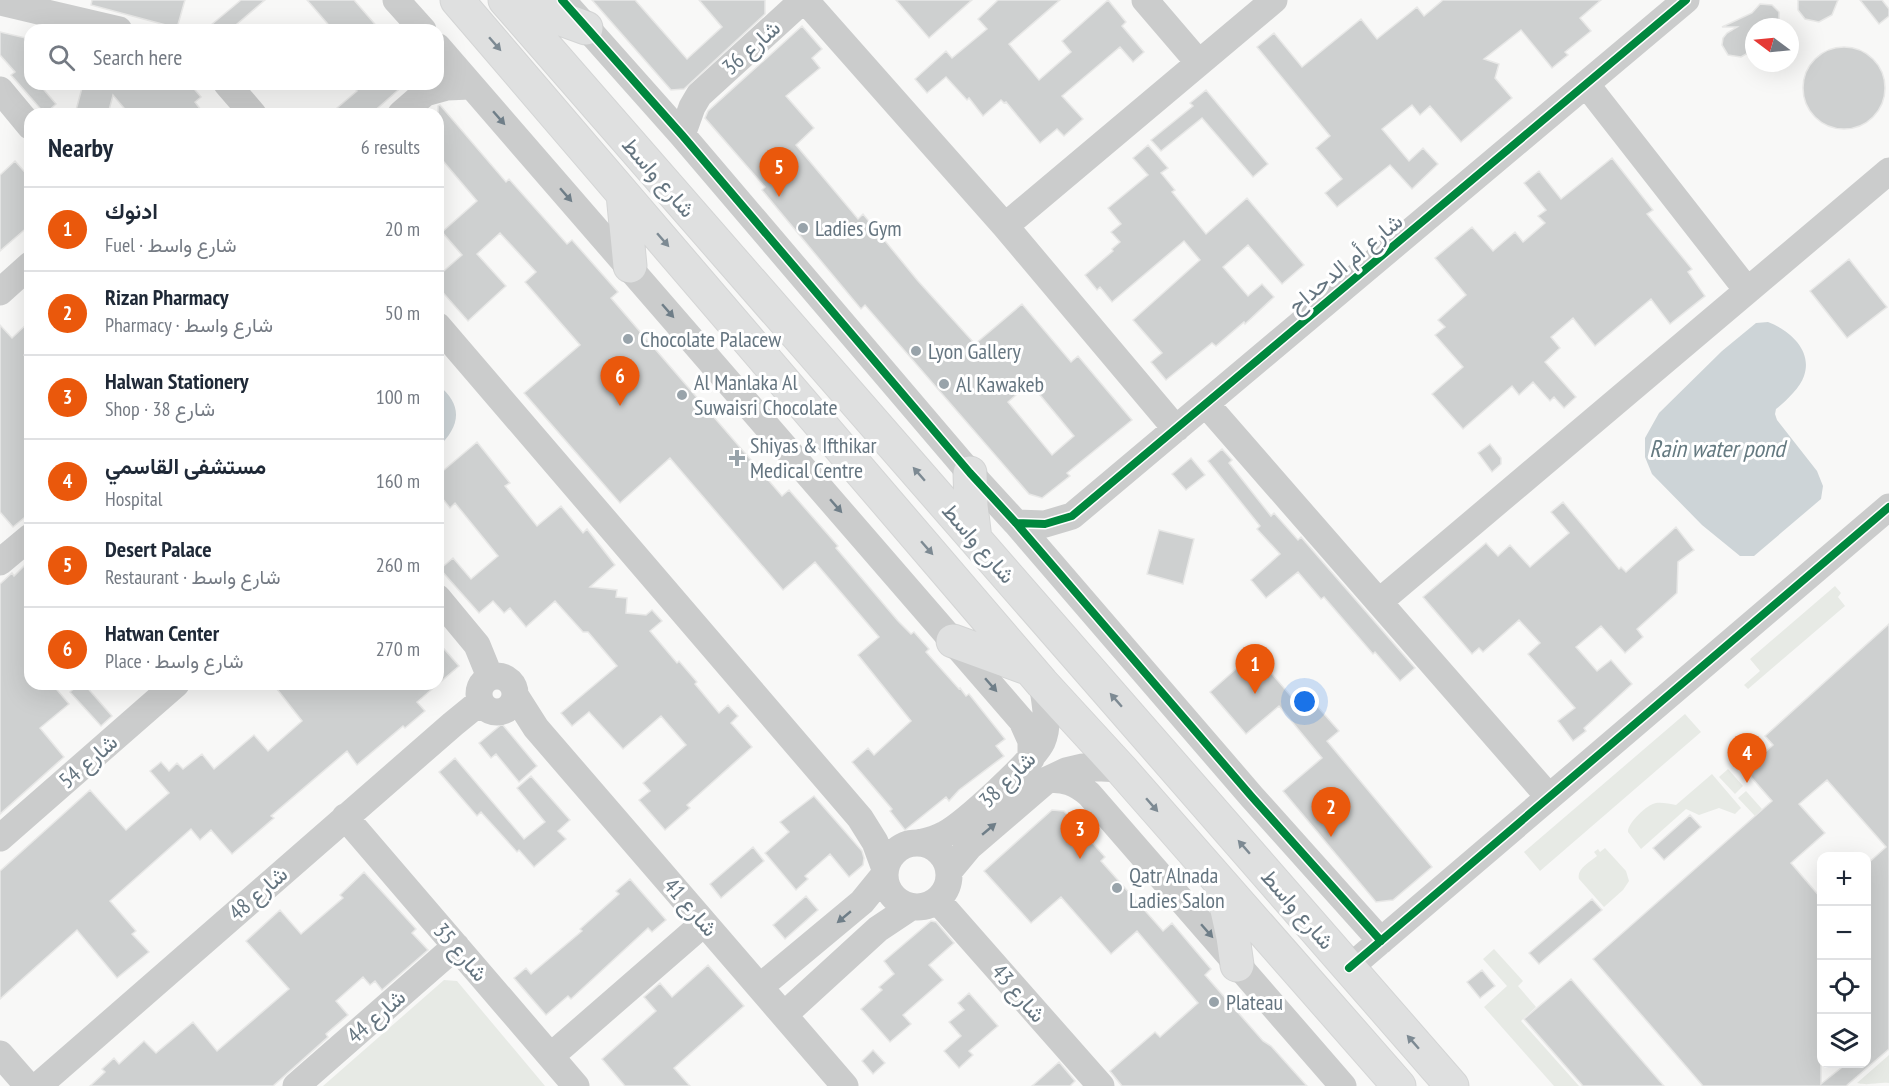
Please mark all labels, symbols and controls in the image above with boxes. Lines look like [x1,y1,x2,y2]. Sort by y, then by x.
street label: شارع 36 [716,14,787,81]
north arrow [1745,18,1799,72]
search box [24,24,444,90]
one-way arrow [488,36,501,51]
icon: search [45,41,78,74]
text: Search here [93,43,182,71]
one-way arrow [492,110,505,125]
text: Nearby [48,131,113,164]
street label: شارع واسط [616,131,702,224]
text: 6 results [361,134,420,160]
pin: 5 [760,148,798,197]
one-way arrow [559,187,572,202]
text: ادنوك [105,197,158,225]
street label: شارع أم الدحداح [1282,207,1409,320]
place label: Ladies Gym [815,214,902,242]
text: 1 [63,216,72,242]
text: 20 m [385,216,420,242]
marker: Ladies Gym [796,221,810,235]
text: Fuel · شارع واسط [105,232,237,258]
one-way arrow [656,232,669,247]
text: Rizan Pharmacy [105,283,229,311]
text: 2 [63,300,72,326]
text: 50 m [385,300,420,326]
one-way arrow [661,303,674,318]
text: Pharmacy · شارع واسط [105,312,273,338]
place label: Chocolate Palacew [640,325,781,353]
marker: Chocolate Palacew [621,332,635,346]
place label: Lyon Gallery [928,337,1022,365]
marker: Lyon Gallery [909,344,923,358]
pin: 6 [600,356,640,406]
text: Halwan Stationery [105,367,249,395]
place label: Al Manlaka Al Suwaisri Chocolate [694,368,838,421]
place label: Al Kawakeb [956,370,1044,398]
marker: Al Kawakeb [937,377,951,391]
text: 3 [63,384,72,410]
text: 100 m [376,384,420,410]
marker: Al Manlaka Al Suwaisri Chocolate [675,388,689,402]
text: Shop · شارع 38 [105,396,215,422]
place label: Shiyas & Ifthikar Medical Centre [750,431,877,484]
water label: Rain water pond [1649,433,1788,464]
marker: Shiyas & Ifthikar Medical Centre [728,449,746,467]
text: مستشفى القاسمي [105,452,266,480]
one-way arrow [913,467,926,482]
text: 4 [63,468,72,494]
text: 160 m [376,468,420,494]
text: Hospital [105,486,162,512]
street label: شارع واسط [936,497,1022,590]
one-way arrow [830,498,843,514]
text: Desert Palace [105,535,212,563]
one-way arrow [920,540,933,556]
text: 5 [63,552,72,578]
text: 260 m [376,552,420,578]
text: Restaurant · شارع واسط [105,564,281,590]
text: Hatwan Center [105,619,219,647]
text: 6 [63,636,72,662]
text: 270 m [376,636,420,662]
pin: 1 [1236,644,1274,694]
text: Place · شارع واسط [105,648,244,674]
one-way arrow [985,677,998,693]
your location [1290,687,1319,716]
one-way arrow [1110,692,1123,708]
street label: شارع 54 [53,728,124,795]
pin: 4 [1728,734,1766,783]
street label: شارع 38 [973,745,1042,814]
pin: 2 [1312,788,1350,837]
one-way arrow [1145,797,1158,812]
pin: 3 [1060,810,1100,859]
one-way arrow [981,823,997,836]
one-way arrow [1238,840,1251,855]
map controls [1817,852,1871,1068]
button: + [1817,852,1871,906]
street label: شارع 48 [223,860,294,927]
place label: Qatr Alnada Ladies Salon [1129,861,1225,914]
street label: شارع واسط [1255,863,1341,956]
street label: شارع 41 [657,872,724,943]
marker: Qatr Alnada Ladies Salon [1110,881,1124,895]
button: − [1817,906,1871,960]
one-way arrow [837,910,852,923]
street label: شارع 35 [427,917,494,988]
one-way arrow [1200,923,1213,938]
street label: شارع 43 [985,958,1052,1029]
button: locate [1817,960,1871,1014]
street label: شارع 44 [341,983,412,1050]
place label: Plateau [1226,988,1283,1016]
marker: Plateau [1207,995,1221,1009]
button: layers [1817,1014,1871,1068]
one-way arrow [1407,1034,1420,1050]

